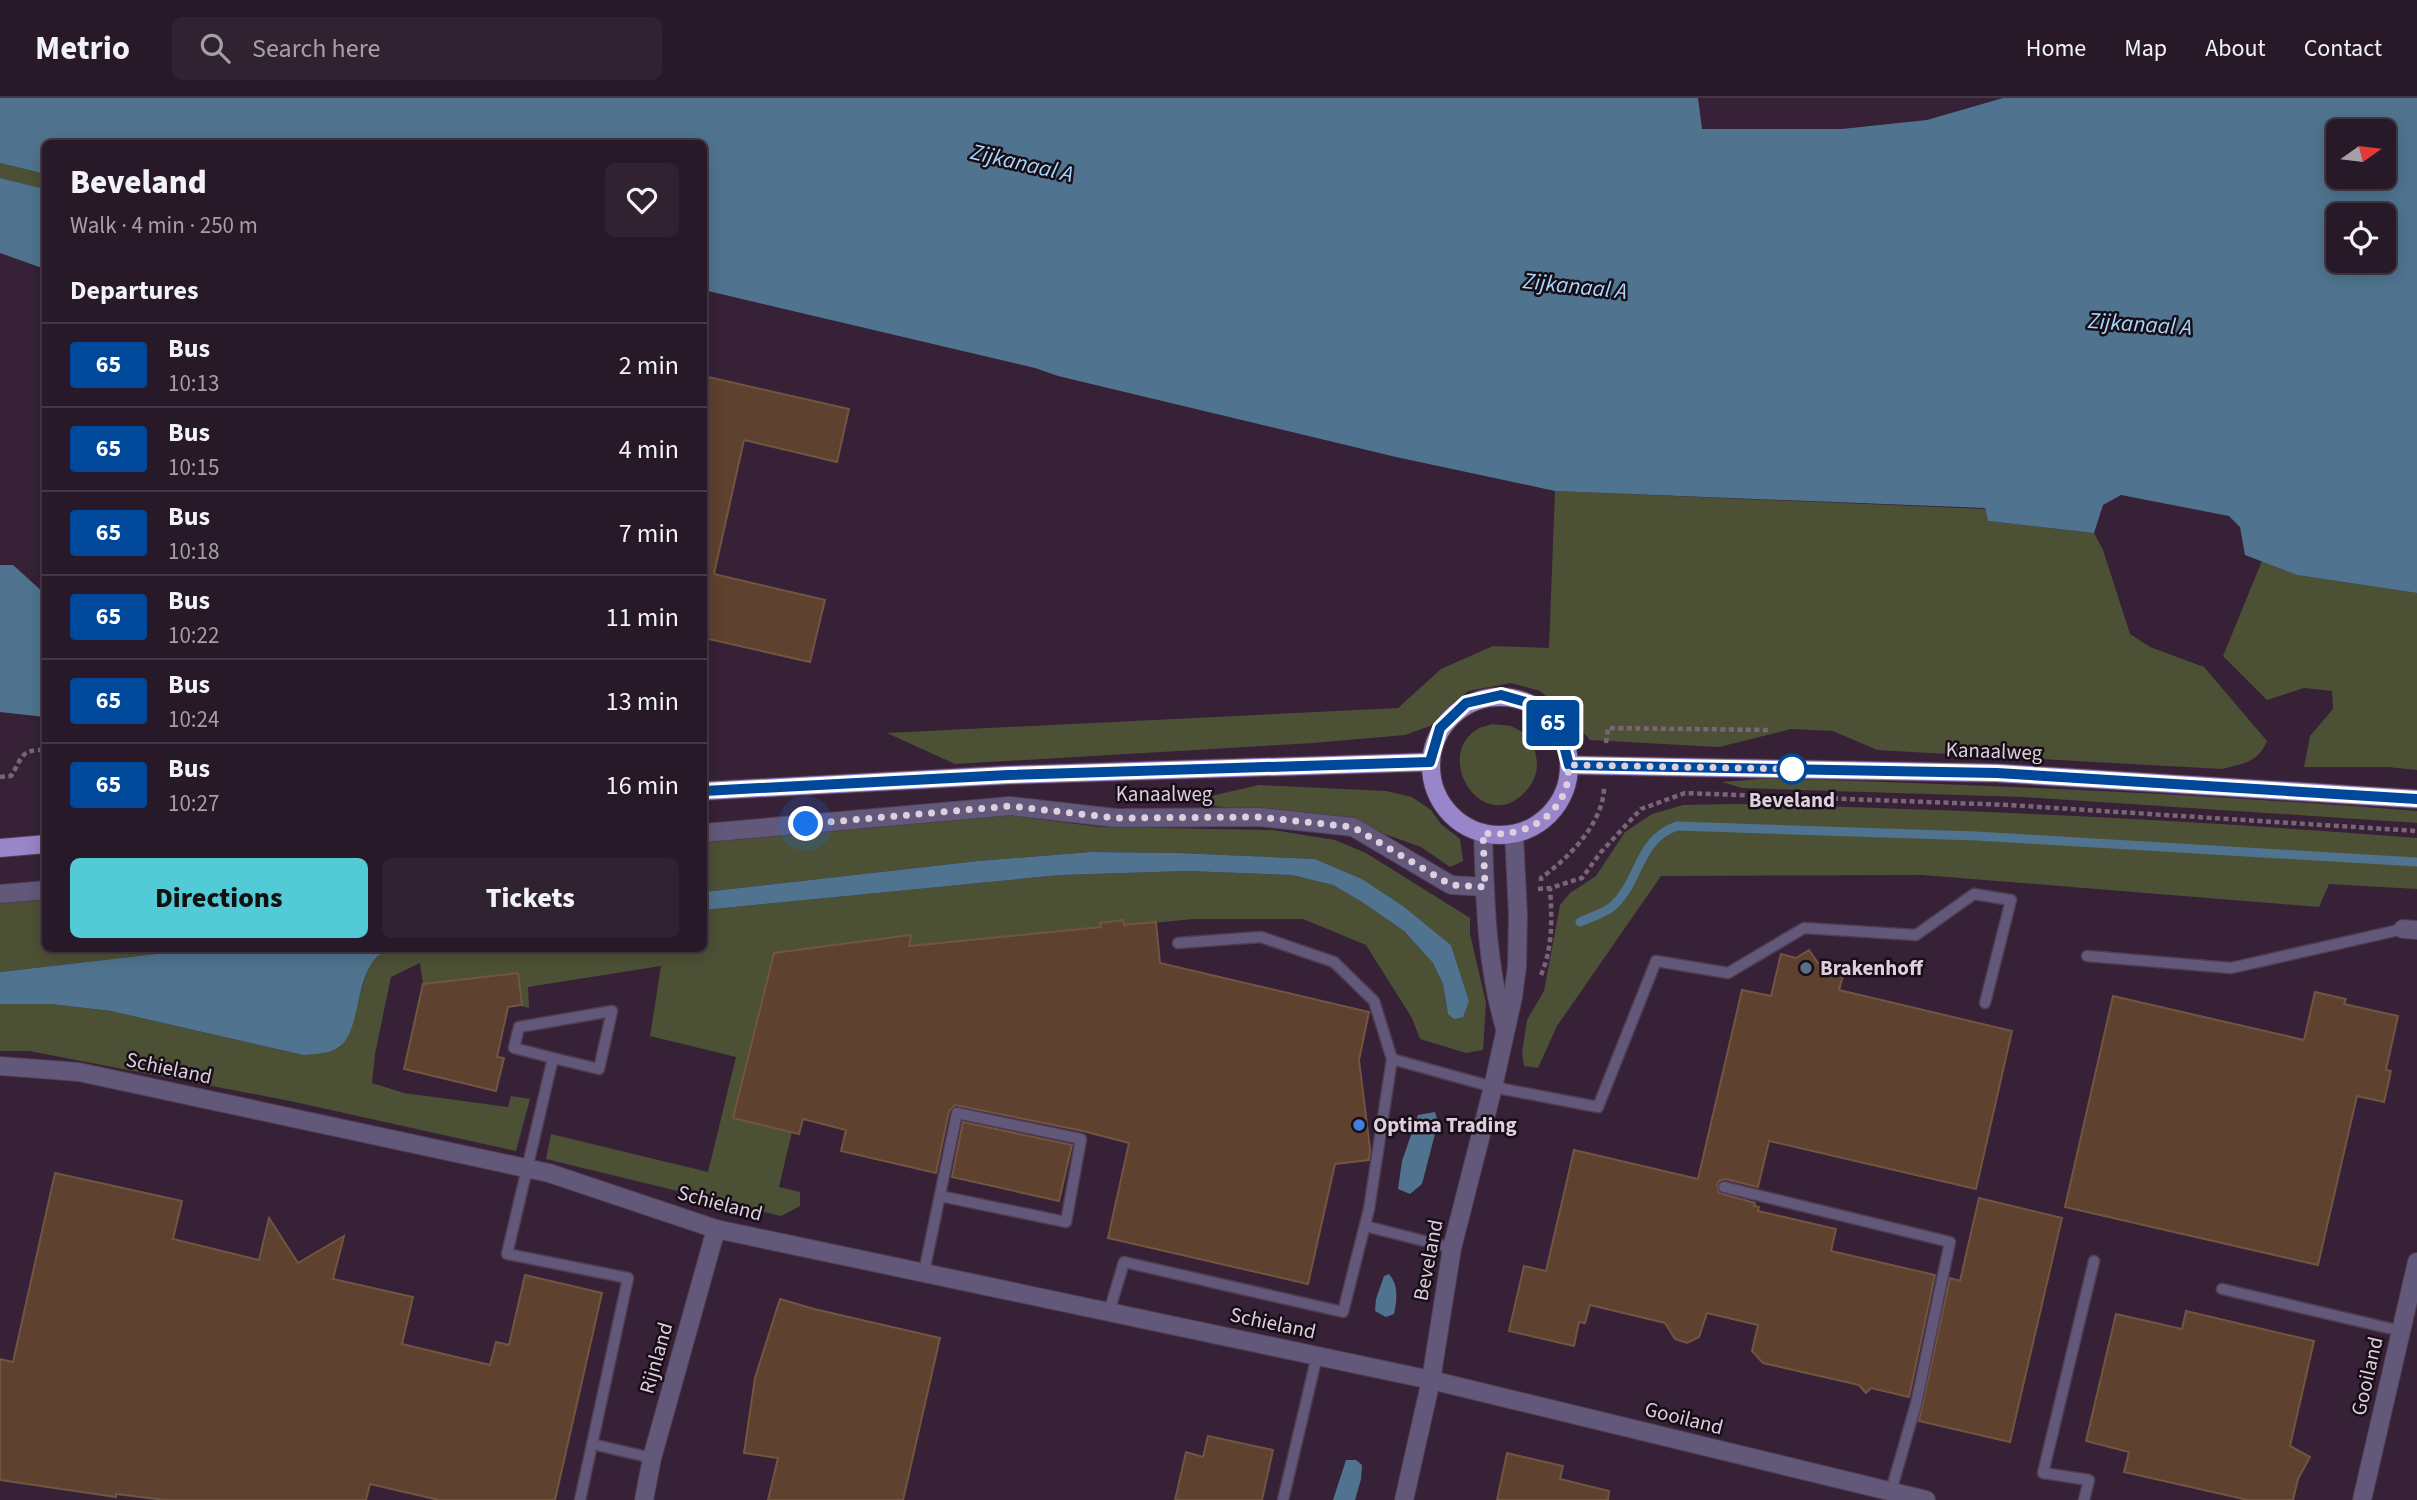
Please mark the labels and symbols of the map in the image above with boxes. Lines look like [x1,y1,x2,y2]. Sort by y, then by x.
north arrow [2326,119,2396,189]
water label: Zijkanaal A [966,135,1077,191]
water label: Zijkanaal A [1520,264,1629,308]
water label: Zijkanaal A [2086,304,2193,344]
line badge: 65 [1522,700,1584,746]
street label: Kanaalweg [1945,734,2043,768]
marker: Beveland [1777,754,1807,784]
street label: Kanaalweg [1116,779,1213,809]
place label: Beveland [1749,785,1835,815]
your location [788,806,823,841]
place label: Brakenhoff [1820,953,1924,983]
marker: Brakenhoff [1798,960,1814,976]
street label: Schieland [123,1044,215,1092]
place label: Optima Trading [1373,1110,1517,1140]
marker: Optima Trading [1351,1117,1367,1133]
street label: Schieland [674,1177,766,1229]
street label: Beveland [1405,1217,1451,1303]
street label: Schieland [1227,1299,1319,1347]
street label: Rijnland [632,1319,680,1397]
street label: Gooiland [2343,1334,2391,1418]
street label: Gooiland [1642,1394,1726,1442]

